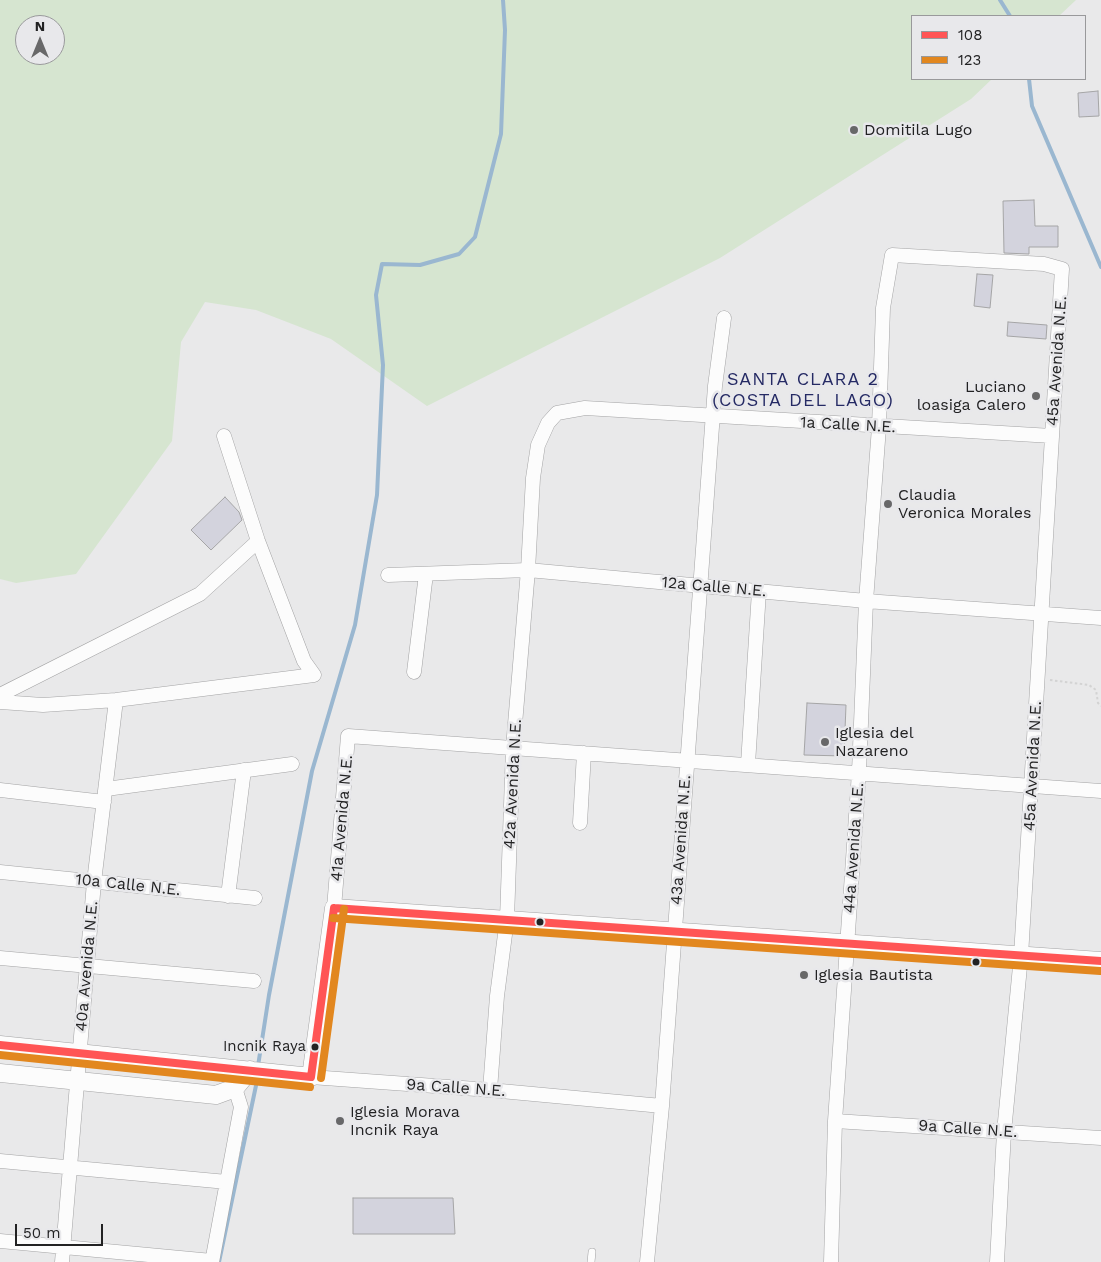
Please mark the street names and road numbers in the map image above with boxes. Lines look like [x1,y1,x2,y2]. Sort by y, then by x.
street label: 45a Avenida N.E. [1043,295,1071,427]
street label: 1a Calle N.E. [800,413,896,437]
street label: 12a Calle N.E. [661,573,767,601]
street label: 45a Avenida N.E. [1020,700,1046,832]
street label: 42a Avenida N.E. [500,718,526,850]
street label: 41a Avenida N.E. [327,754,357,882]
street label: 43a Avenida N.E. [667,774,695,906]
street label: 44a Avenida N.E. [840,782,868,914]
street label: 10a Calle N.E. [74,870,182,900]
street label: 40a Avenida N.E. [72,900,102,1032]
street label: 9a Calle N.E. [406,1075,506,1101]
street label: 9a Calle N.E. [918,1116,1018,1142]

